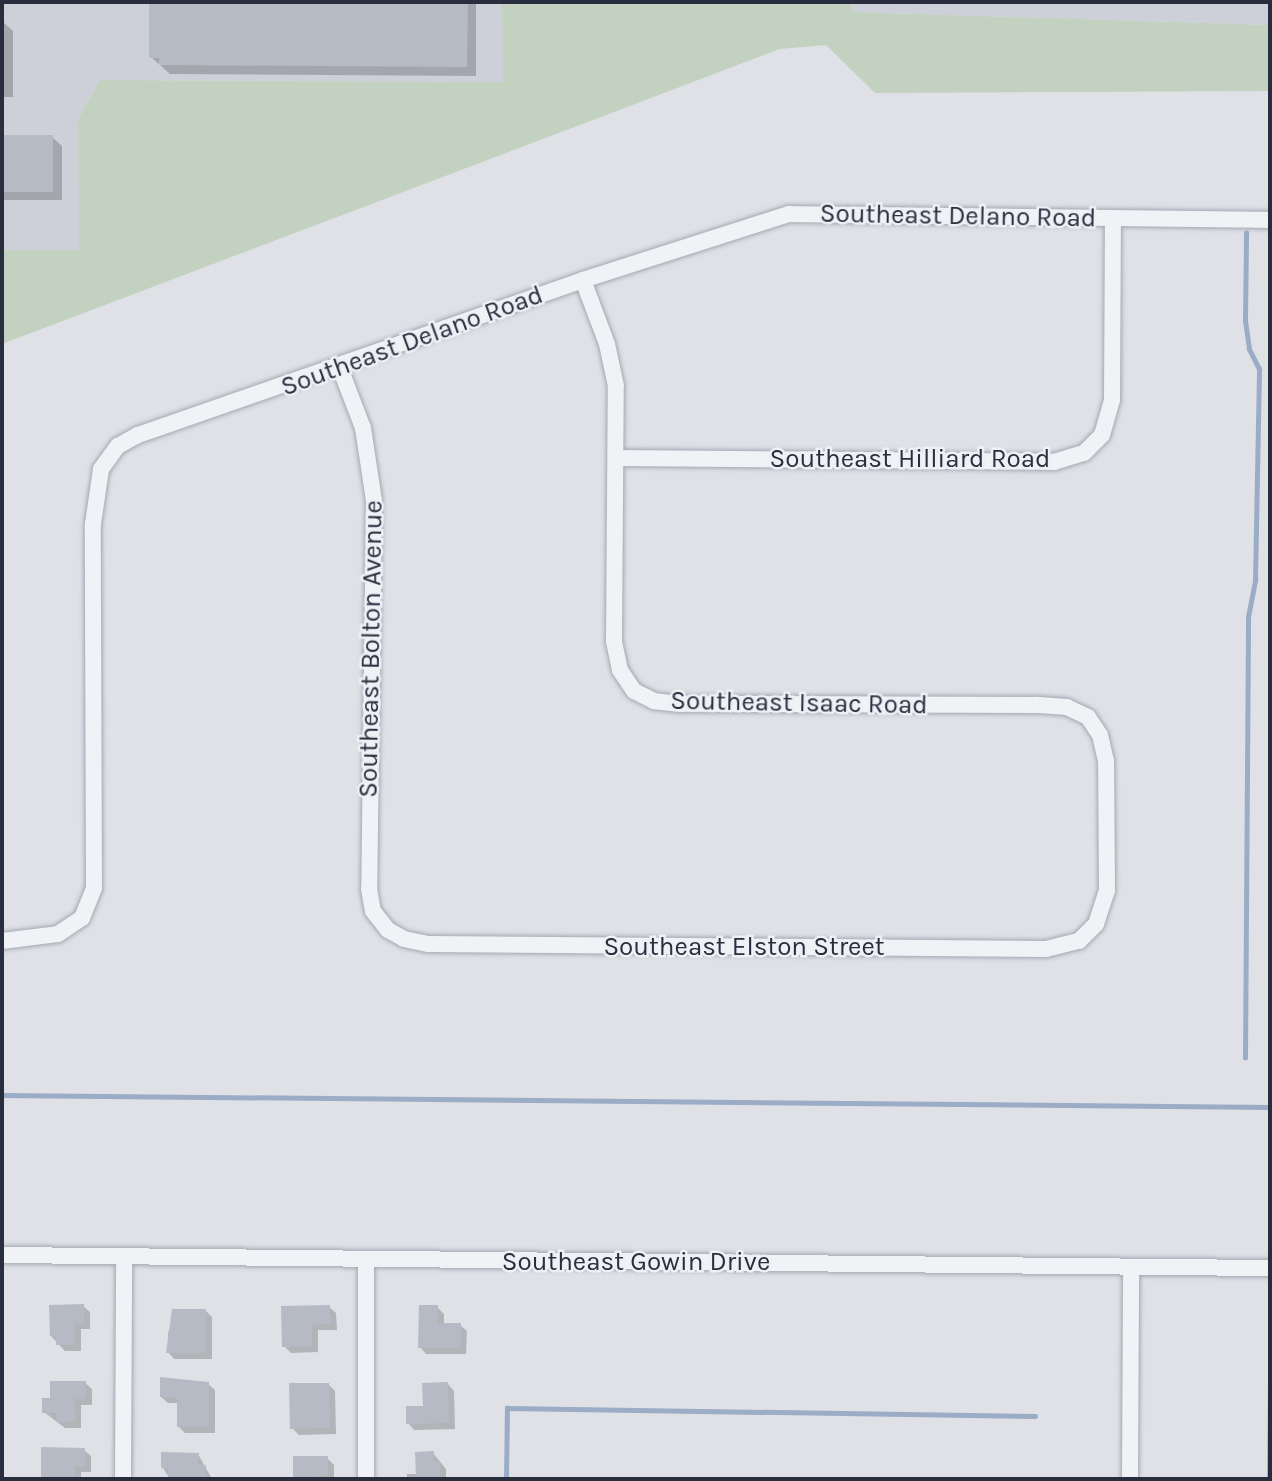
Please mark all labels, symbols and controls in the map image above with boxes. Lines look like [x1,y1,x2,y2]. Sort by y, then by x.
street label: Southeast Delano Road [820,198,1096,234]
street label: Southeast Delano Road [277,279,547,403]
street label: Southeast Hilliard Road [770,443,1050,475]
street label: Southeast Bolton Avenue [353,500,389,798]
street label: Southeast Isaac Road [670,685,928,721]
street label: Southeast Elston Street [603,931,885,963]
street label: Southeast Gowin Drive [502,1246,770,1278]

